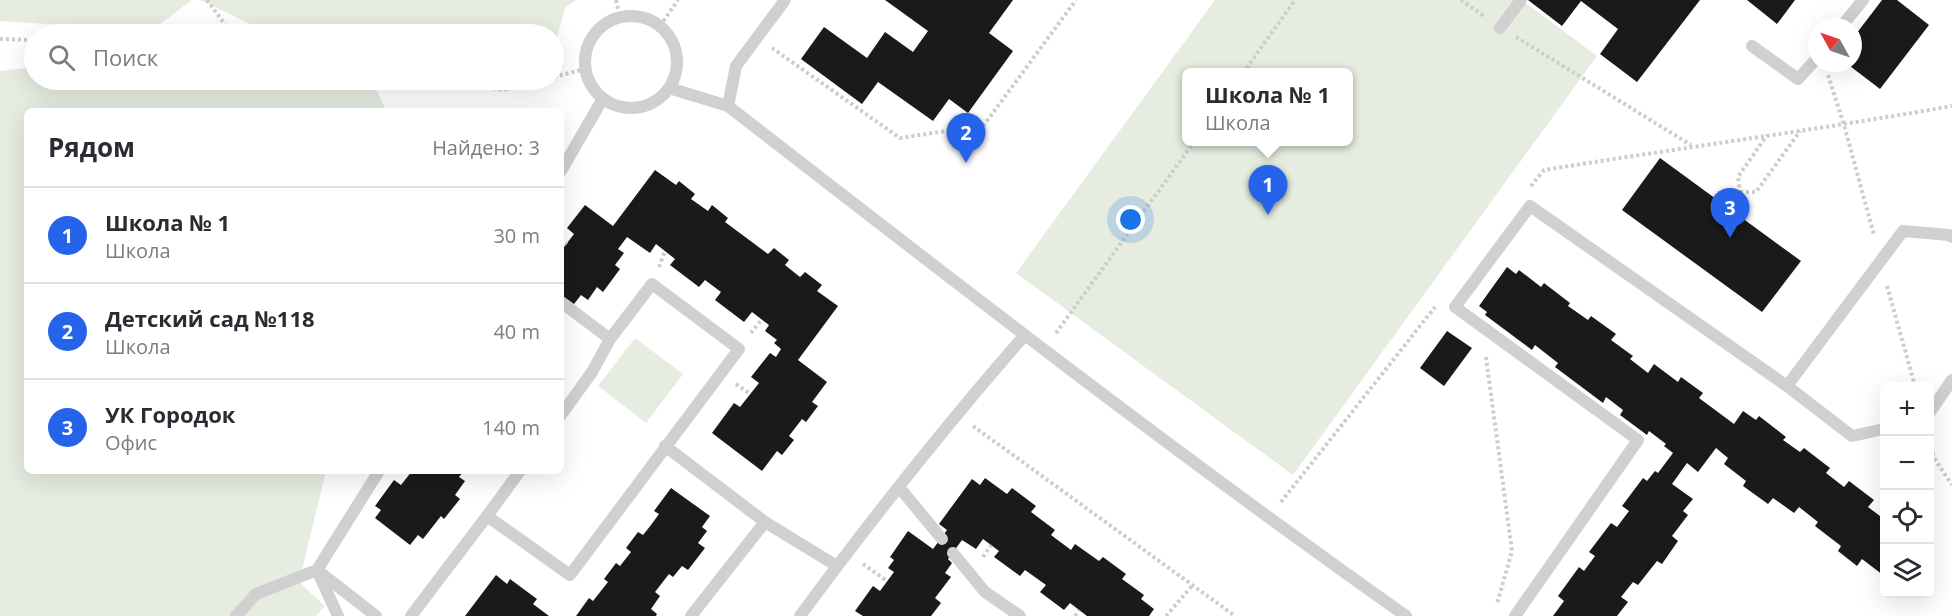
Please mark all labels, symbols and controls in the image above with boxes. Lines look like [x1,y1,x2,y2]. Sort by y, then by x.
north arrow [1808,18,1862,72]
search box [24,24,564,90]
icon: search [45,41,78,74]
text: Поиск [93,42,158,72]
popup [1182,68,1353,146]
text: Школа № 1 [1205,79,1330,109]
text: Школа [1205,109,1271,136]
pin: 2 [946,114,986,163]
text: Рядом [48,129,135,165]
text: Найдено: 3 [432,134,540,161]
pin: 1 [1248,166,1288,215]
pin: 3 [1710,188,1750,238]
your location [1116,205,1145,234]
text: Школа № 1 [105,207,230,237]
text: 1 [62,222,73,249]
text: 30 m [493,222,540,249]
text: Школа [105,237,171,264]
text: Детский сад №118 [105,303,315,333]
text: 2 [62,318,73,345]
text: 40 m [493,318,540,345]
text: Школа [105,333,171,360]
map controls [1880,382,1934,598]
button: + [1880,382,1934,436]
text: УК Городок [105,399,235,429]
text: 3 [62,414,73,441]
text: 140 m [482,414,540,441]
text: Офис [105,429,157,456]
button: − [1880,436,1934,490]
button: locate [1880,490,1934,544]
button: layers [1880,544,1934,598]

